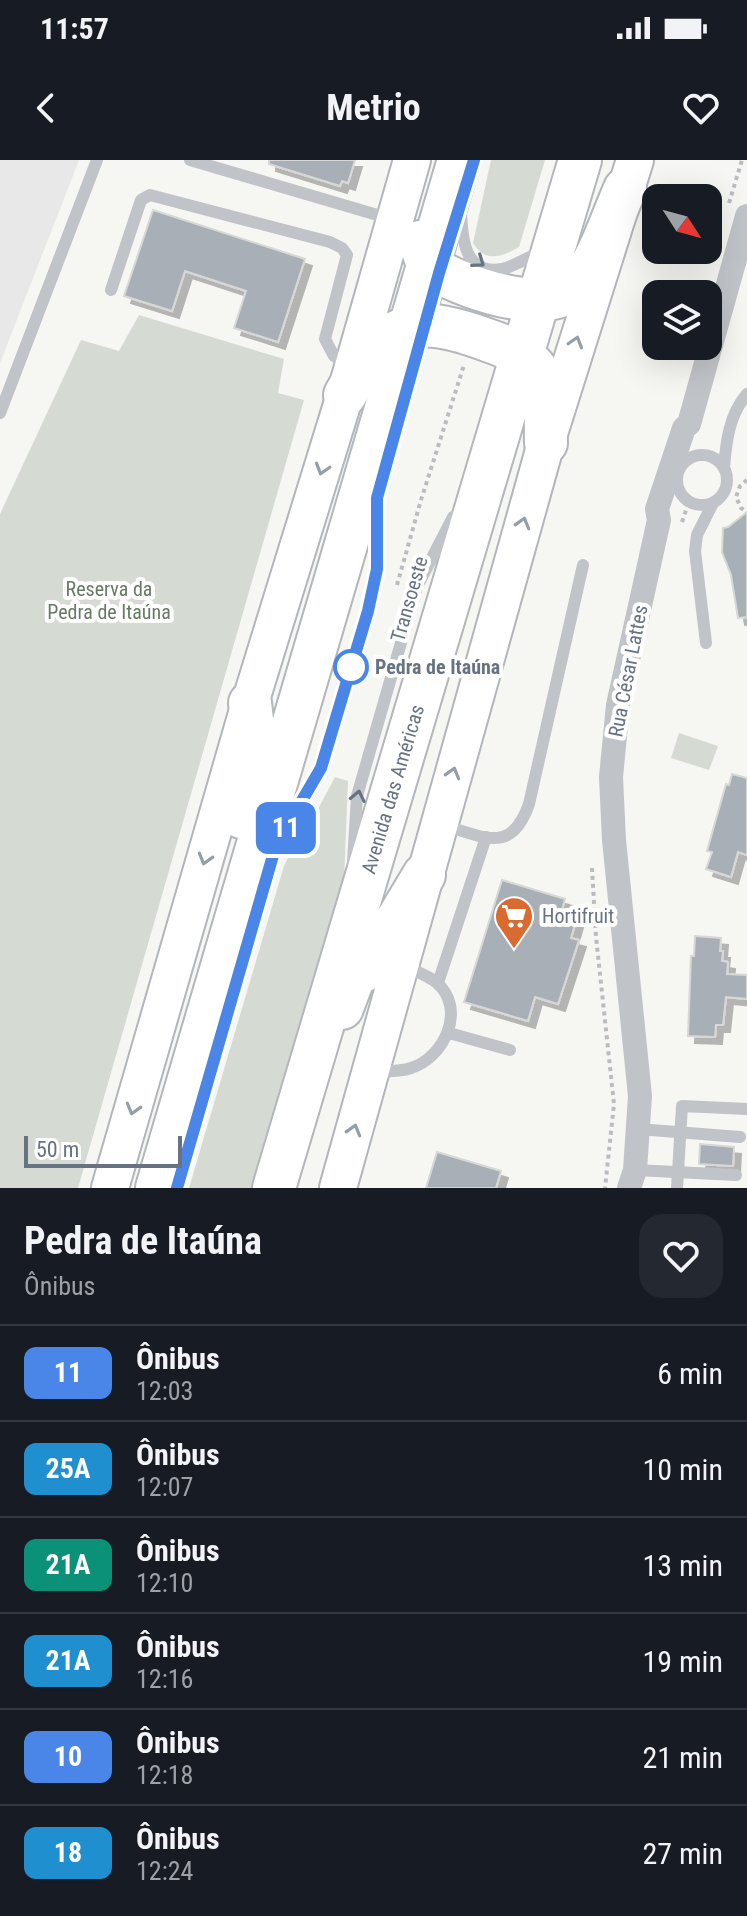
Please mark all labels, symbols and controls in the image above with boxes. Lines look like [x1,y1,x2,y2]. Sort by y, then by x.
text: 11:57 [40,11,109,46]
icon: back [24,86,68,130]
icon: heart [679,86,723,130]
text: Metrio [326,87,421,129]
north arrow [642,184,722,264]
map controls [642,184,722,360]
one-way arrow [470,252,485,267]
button: layers [642,280,722,360]
one-way arrow [567,335,583,349]
one-way arrow [315,462,331,476]
one-way arrow [514,516,531,530]
street label: Transoeste [385,554,433,644]
park label: Reserva da Pedra de Itaúna [47,577,171,624]
street label: Rua César Lattes [603,603,653,739]
marker: Pedra de Itaúna [334,650,368,684]
place label: Pedra de Itaúna [375,655,500,679]
street label: Avenida das Américas [356,702,429,877]
one-way arrow [444,767,460,781]
one-way arrow [349,789,366,803]
line badge: 11 [250,802,322,854]
text: 11 [272,811,300,844]
one-way arrow [198,852,214,865]
supermarket icon: Hortifruit [493,895,535,950]
place label: Hortifruit [542,904,614,928]
one-way arrow [126,1101,142,1115]
one-way arrow [345,1124,361,1137]
scale bar [24,1132,182,1168]
text: 50 m [36,1137,79,1162]
button: heart [639,1214,723,1298]
text: Pedra de Itaúna [24,1219,262,1263]
text: Ônibus [24,1271,95,1301]
text: Ônibus [136,1341,220,1376]
text: 11 [54,1356,82,1389]
text: 6 min [657,1356,723,1391]
text: 12:03 [136,1376,193,1406]
text: Ônibus [136,1437,220,1472]
text: 25A [45,1452,91,1485]
text: 10 min [642,1452,723,1487]
text: 12:07 [136,1472,193,1502]
text: Ônibus [136,1533,220,1568]
text: 21A [45,1548,91,1581]
text: 13 min [642,1548,723,1583]
text: 12:10 [136,1568,193,1598]
text: Ônibus [136,1629,220,1664]
text: 21A [45,1644,91,1677]
text: 19 min [642,1644,723,1679]
text: 12:16 [136,1664,193,1694]
text: Ônibus [136,1725,220,1760]
text: 10 [54,1740,82,1773]
text: 21 min [642,1740,723,1775]
text: 12:18 [136,1760,193,1790]
text: Ônibus [136,1821,220,1856]
text: 18 [54,1836,82,1869]
text: 27 min [642,1836,723,1871]
text: 12:24 [136,1856,193,1886]

